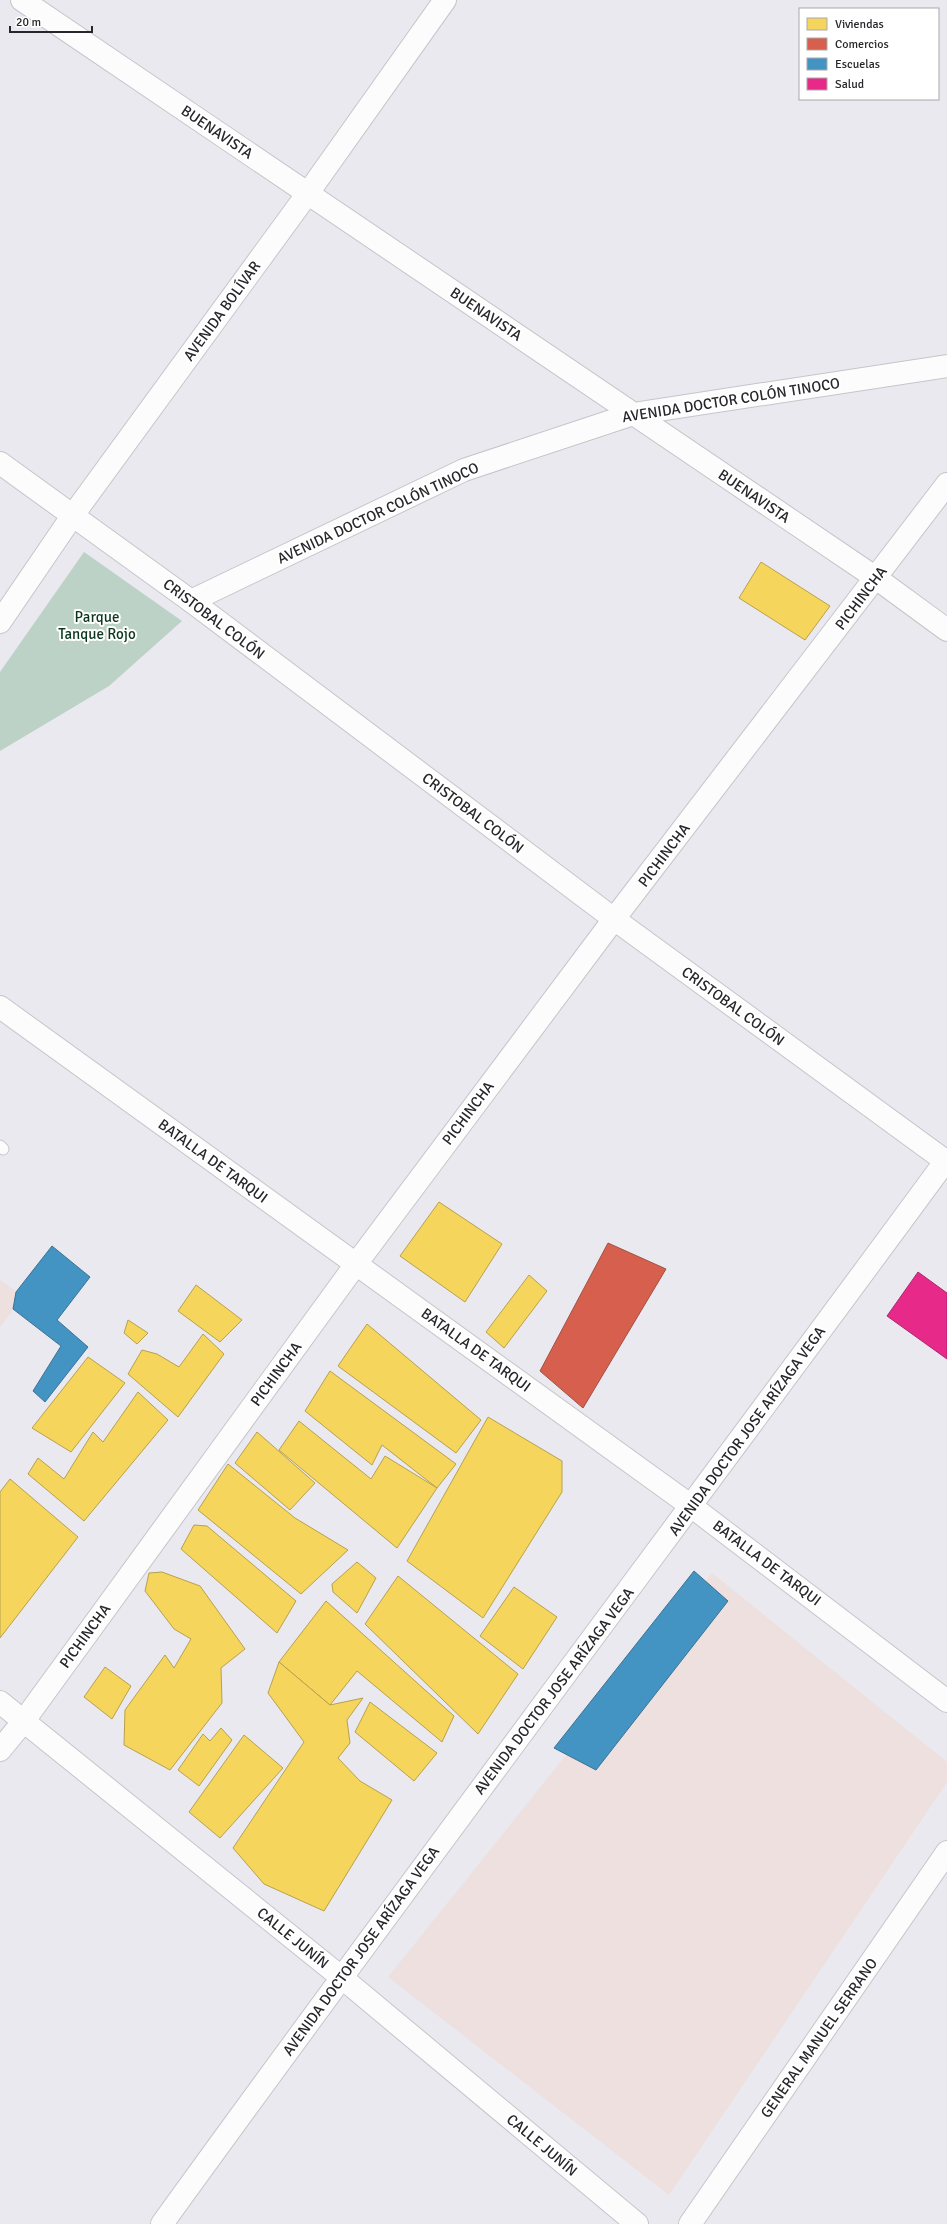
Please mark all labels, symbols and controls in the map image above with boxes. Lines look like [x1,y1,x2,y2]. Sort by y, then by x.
scale bar [10,8,92,34]
legend [799,8,939,100]
text: 20 m [16,15,41,30]
text: Viviendas [835,17,884,32]
text: Comercios [835,37,889,52]
text: Escuelas [835,57,880,72]
text: Salud [835,77,864,92]
street label: BUENAVISTA [178,101,256,163]
street label: AVENIDA BOLÍVAR [179,257,264,364]
street label: BUENAVISTA [447,283,525,345]
street label: AVENIDA DOCTOR COLÓN TINOCO [621,373,841,426]
street label: AVENIDA DOCTOR COLÓN TINOCO [274,457,482,568]
street label: BUENAVISTA [715,465,793,527]
street label: PICHINCHA [831,563,891,633]
street label: CRISTOBAL COLÓN [160,574,269,663]
park label: Parque Tanque Rojo [58,608,136,643]
street label: CRISTOBAL COLÓN [419,768,528,857]
street label: PICHINCHA [634,820,694,890]
street label: CRISTOBAL COLÓN [678,962,789,1049]
street label: PICHINCHA [438,1078,498,1148]
street label: BATALLA DE TARQUI [155,1115,271,1207]
street label: BATALLA DE TARQUI [418,1304,534,1396]
street label: AVENIDA DOCTOR JOSE ARÍZAGA VEGA [664,1322,829,1539]
street label: PICHINCHA [247,1338,305,1410]
street label: BATALLA DE TARQUI [709,1516,825,1610]
street label: AVENIDA DOCTOR JOSE ARÍZAGA VEGA [469,1583,638,1798]
street label: PICHINCHA [56,1600,114,1672]
street label: AVENIDA DOCTOR JOSE ARÍZAGA VEGA [278,1842,443,2059]
street label: CALLE JUNÍN [254,1903,333,1972]
street label: GENERAL MANUEL SERRANO [757,1954,881,2121]
street label: CALLE JUNÍN [503,2109,582,2180]

